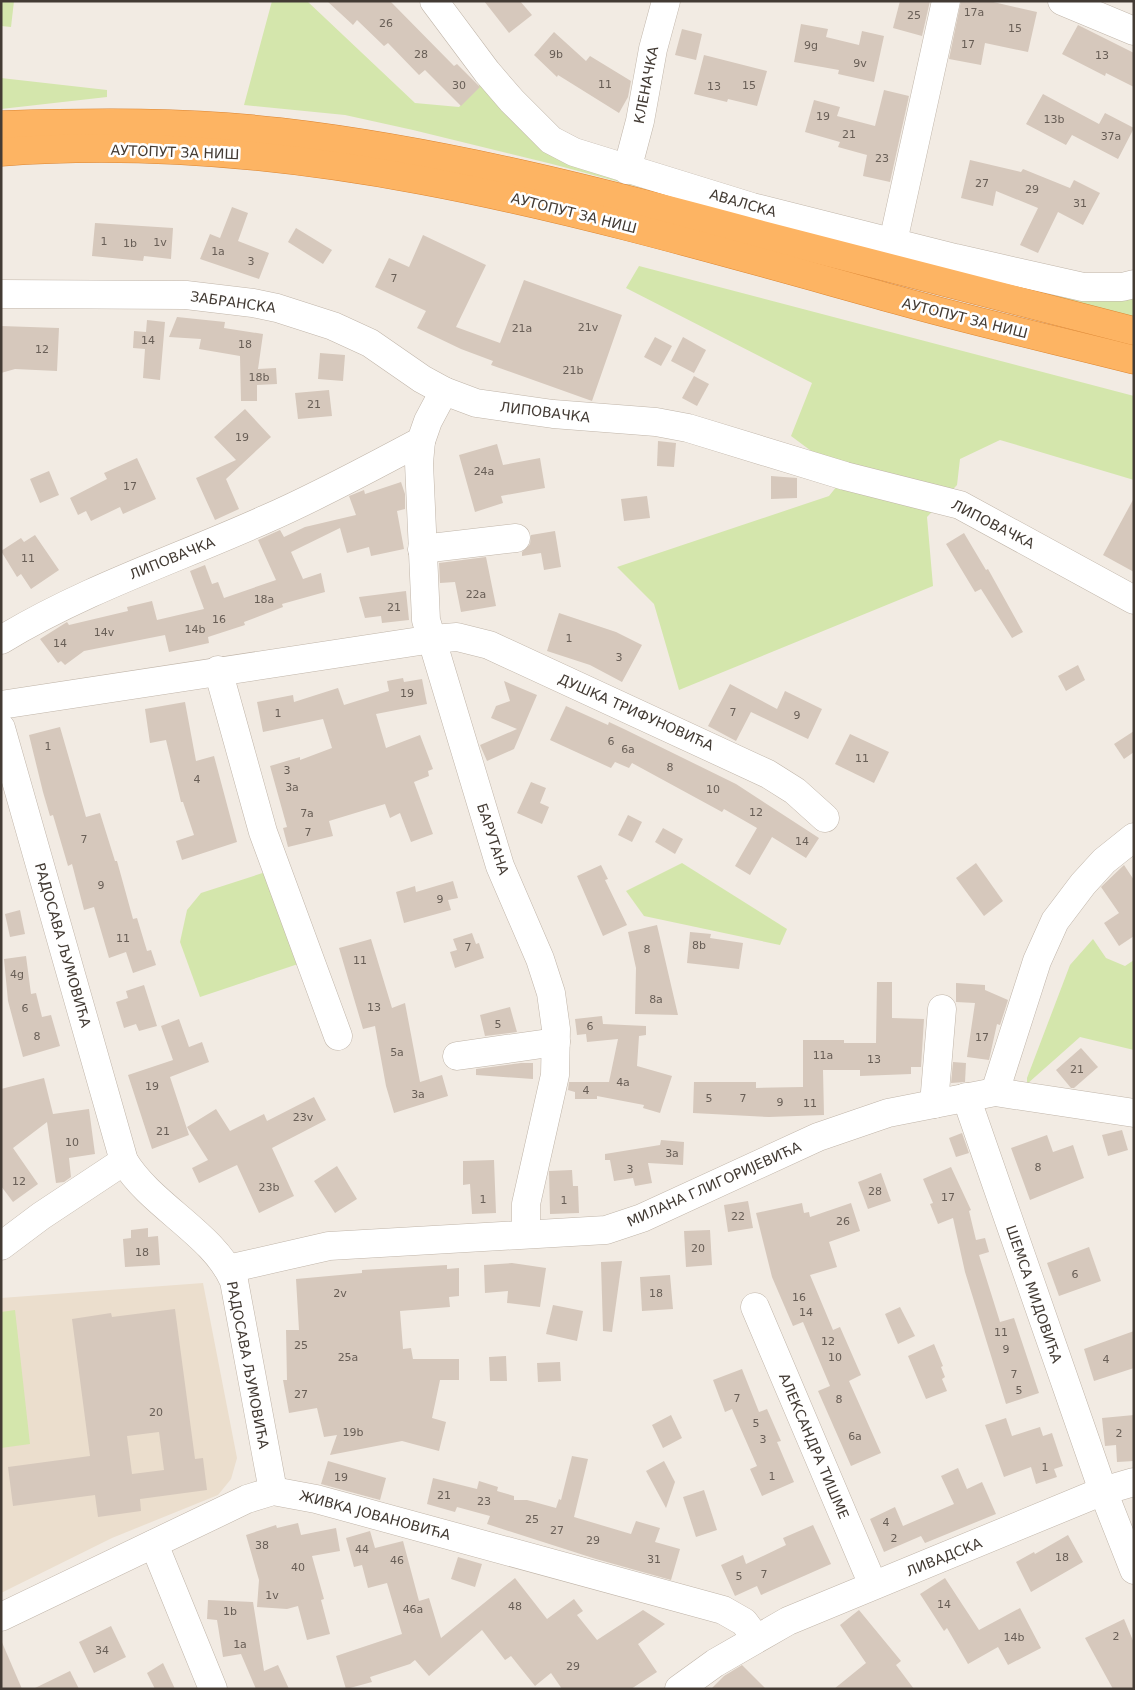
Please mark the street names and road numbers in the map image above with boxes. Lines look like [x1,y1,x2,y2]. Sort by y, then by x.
street label: КЛЕНАЧКА [631,45,661,125]
street label: АУТОПУТ ЗА НИШ [110,142,240,162]
street label: АВАЛСКА [708,186,779,220]
street label: АУТОПУТ ЗА НИШ [510,190,638,236]
street label: ЗАБРАНСКА [189,288,277,316]
street label: АУТОПУТ ЗА НИШ [901,295,1029,341]
street label: ЛИПОВАЧКА [499,399,591,426]
street label: ЛИПОВАЧКА [949,496,1037,552]
street label: ЛИПОВАЧКА [127,533,218,582]
street label: ДУШКА ТРИФУНОВИЋА [556,670,717,754]
street label: БАРУТАНА [474,801,512,877]
street label: РАДОСАВА ЉУМОВИЋА [32,861,94,1030]
street label: МИЛАНА ГЛИГОРИЈЕВИЋА [624,1138,804,1230]
street label: ШЕМСА МИДОВИЋА [1003,1223,1065,1365]
street label: РАДОСАВА ЉУМОВИЋА [224,1280,272,1451]
street label: АЛЕКСАНДРА ТИШМЕ [776,1371,852,1521]
street label: ЖИВКА ЈОВАНОВИЋА [298,1487,453,1543]
street label: ЛИВАДСКА [904,1534,985,1579]

